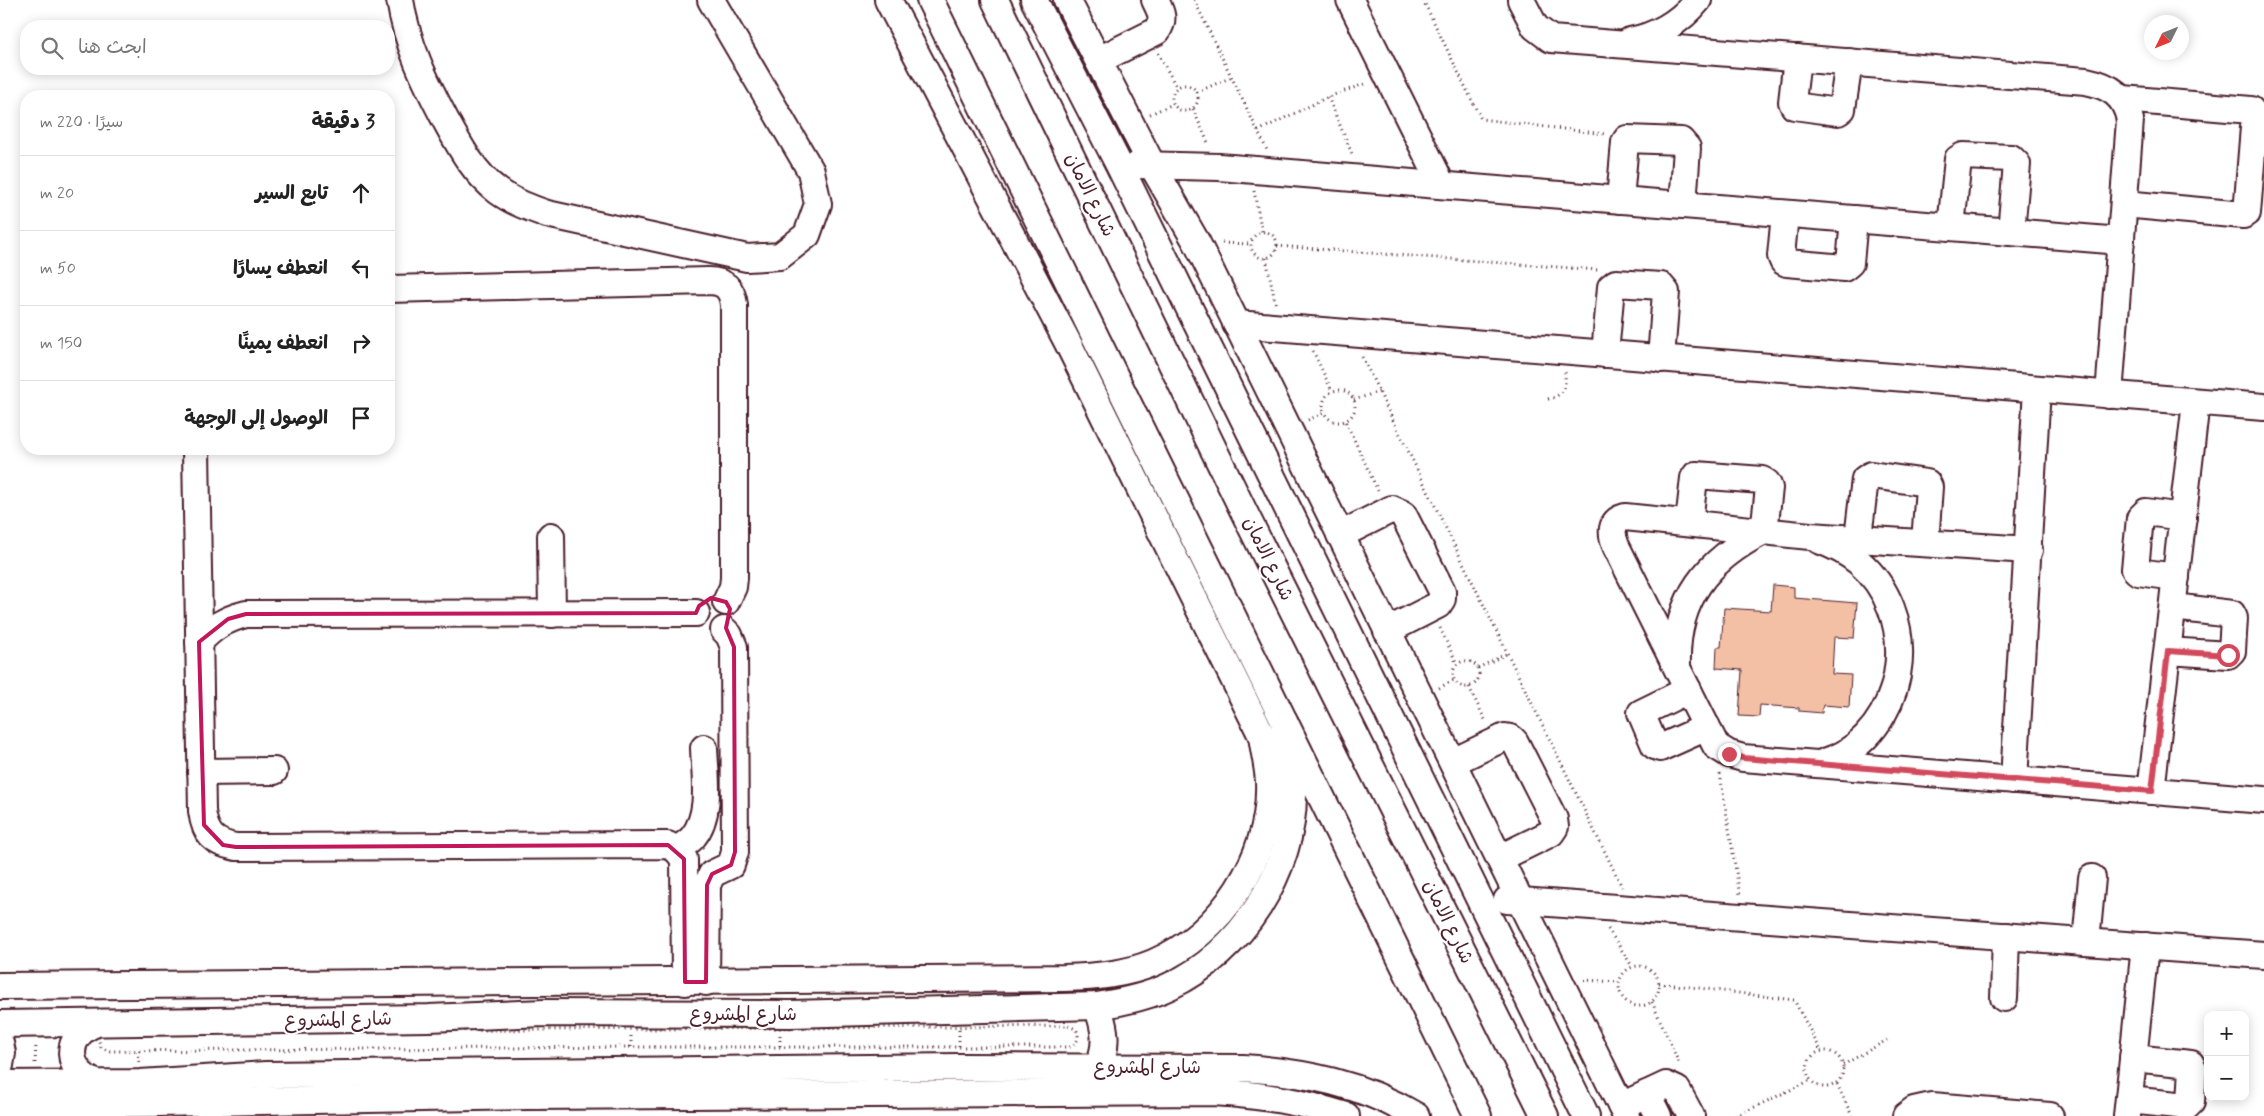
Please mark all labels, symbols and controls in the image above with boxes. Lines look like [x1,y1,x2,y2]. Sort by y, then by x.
north arrow [2144,15,2189,60]
search box [20,20,395,75]
icon: search [38,34,66,62]
text: ابحث هنا [78,35,147,60]
text: 3 دقيقة [311,108,375,136]
text: سيرًا · 220 m [40,112,123,133]
street label: شارع الامان [1059,149,1121,241]
icon: ahead [347,179,375,207]
text: تابع السير [255,181,328,206]
text: 20 m [40,183,74,204]
icon: left [347,254,375,282]
text: انعطف يسارًا [233,256,328,281]
text: 50 m [40,258,76,279]
icon: right [347,329,375,357]
text: انعطف يمينًا [238,331,328,356]
text: 150 m [40,333,82,354]
icon: arrive [347,404,375,432]
text: الوصول إلى الوجهة [184,406,328,431]
street label: شارع الامان [1237,513,1299,605]
route start [2217,644,2240,667]
route end [1718,743,1741,766]
street label: شارع الامان [1417,876,1479,968]
street label: شارع المشروع [689,1002,797,1027]
street label: شارع المشروع [284,1007,392,1033]
map controls [2204,1011,2249,1101]
button: + [2204,1011,2249,1056]
street label: شارع المشروع [1093,1055,1201,1080]
button: − [2204,1056,2249,1101]

